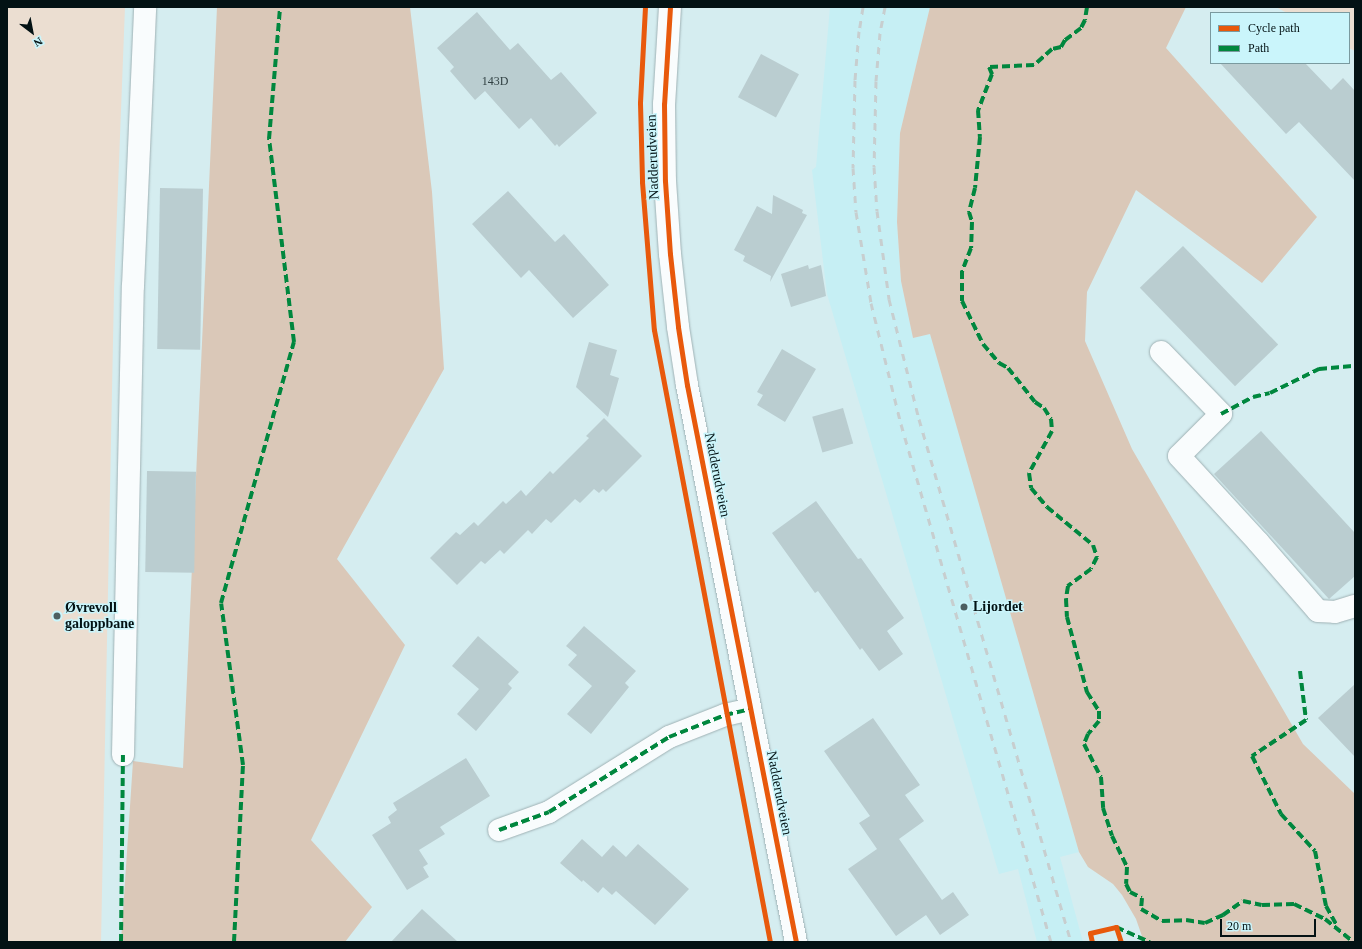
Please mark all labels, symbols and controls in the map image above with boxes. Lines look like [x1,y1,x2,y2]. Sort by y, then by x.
north arrow [12,12,52,52]
legend [1210,12,1350,64]
text: Cycle path [1248,21,1300,35]
text: N [32,35,45,49]
text: Path [1248,41,1269,55]
house number: 143D [482,75,508,89]
street label: Nadderudveien [643,114,663,200]
street label: Nadderudveien [701,431,733,519]
place label: Lijordet [973,599,1023,615]
place label: Øvrevoll galoppbane [65,600,134,632]
marker: Lijordet [958,601,970,613]
marker: Øvrevoll galoppbane [52,611,62,621]
street label: Nadderudveien [763,749,795,837]
scale bar [1222,911,1318,937]
text: 20 m [1227,919,1251,933]

